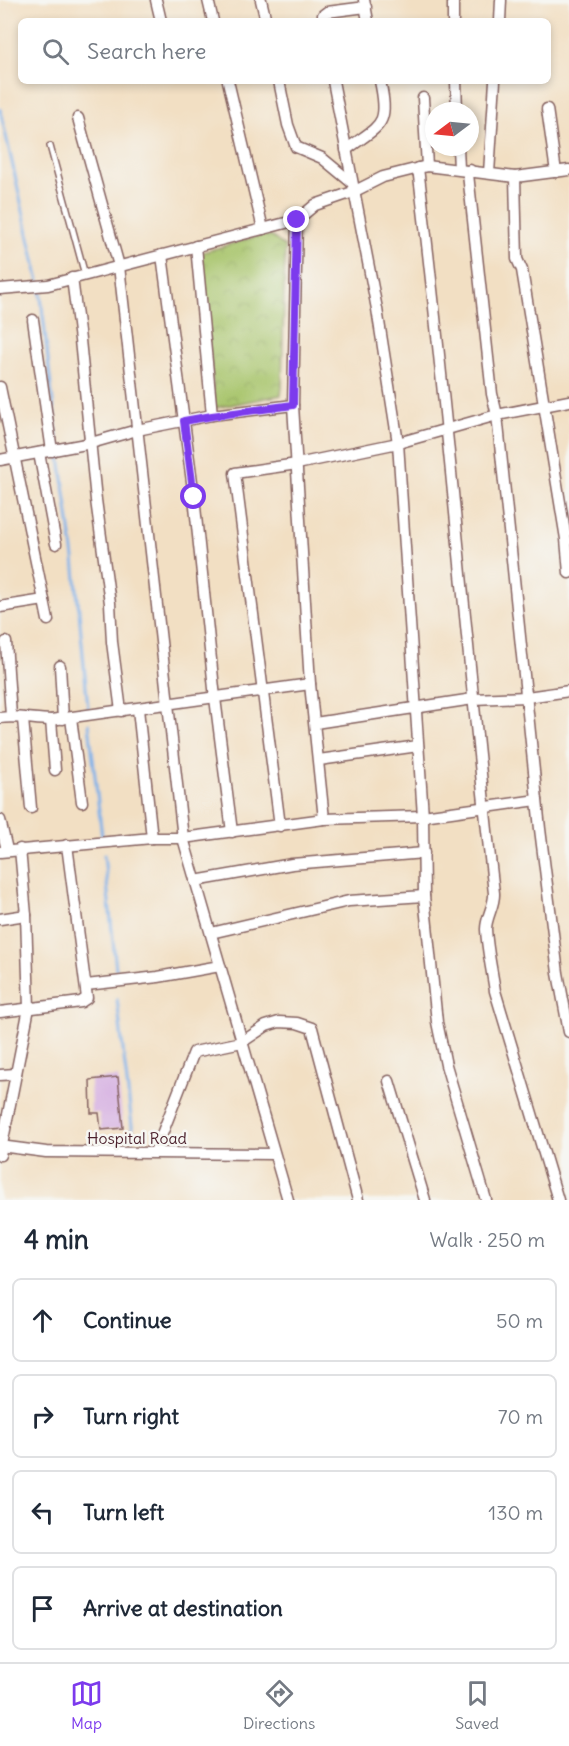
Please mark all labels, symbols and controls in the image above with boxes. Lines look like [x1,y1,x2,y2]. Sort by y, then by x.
search box [18,18,551,84]
icon: search [39,35,72,68]
text: Search here [87,37,206,65]
north arrow [425,102,479,156]
route end [283,206,309,232]
route start [180,483,206,509]
street label: Hospital Road [87,1128,187,1148]
text: 4 min [24,1223,89,1256]
text: Walk · 250 m [430,1227,545,1252]
icon: ahead [26,1304,59,1337]
text: Continue [83,1306,172,1334]
text: 50 m [496,1308,543,1333]
icon: right [26,1400,59,1433]
text: Turn right [83,1402,179,1430]
text: 70 m [498,1404,543,1429]
icon: left [26,1496,59,1529]
text: Turn left [83,1498,164,1526]
text: 130 m [488,1500,543,1525]
icon: arrive [26,1592,59,1625]
text: Arrive at destination [83,1594,283,1622]
tab: Map [70,1677,103,1733]
tab: Directions [243,1677,315,1733]
tab: Saved [455,1677,499,1733]

